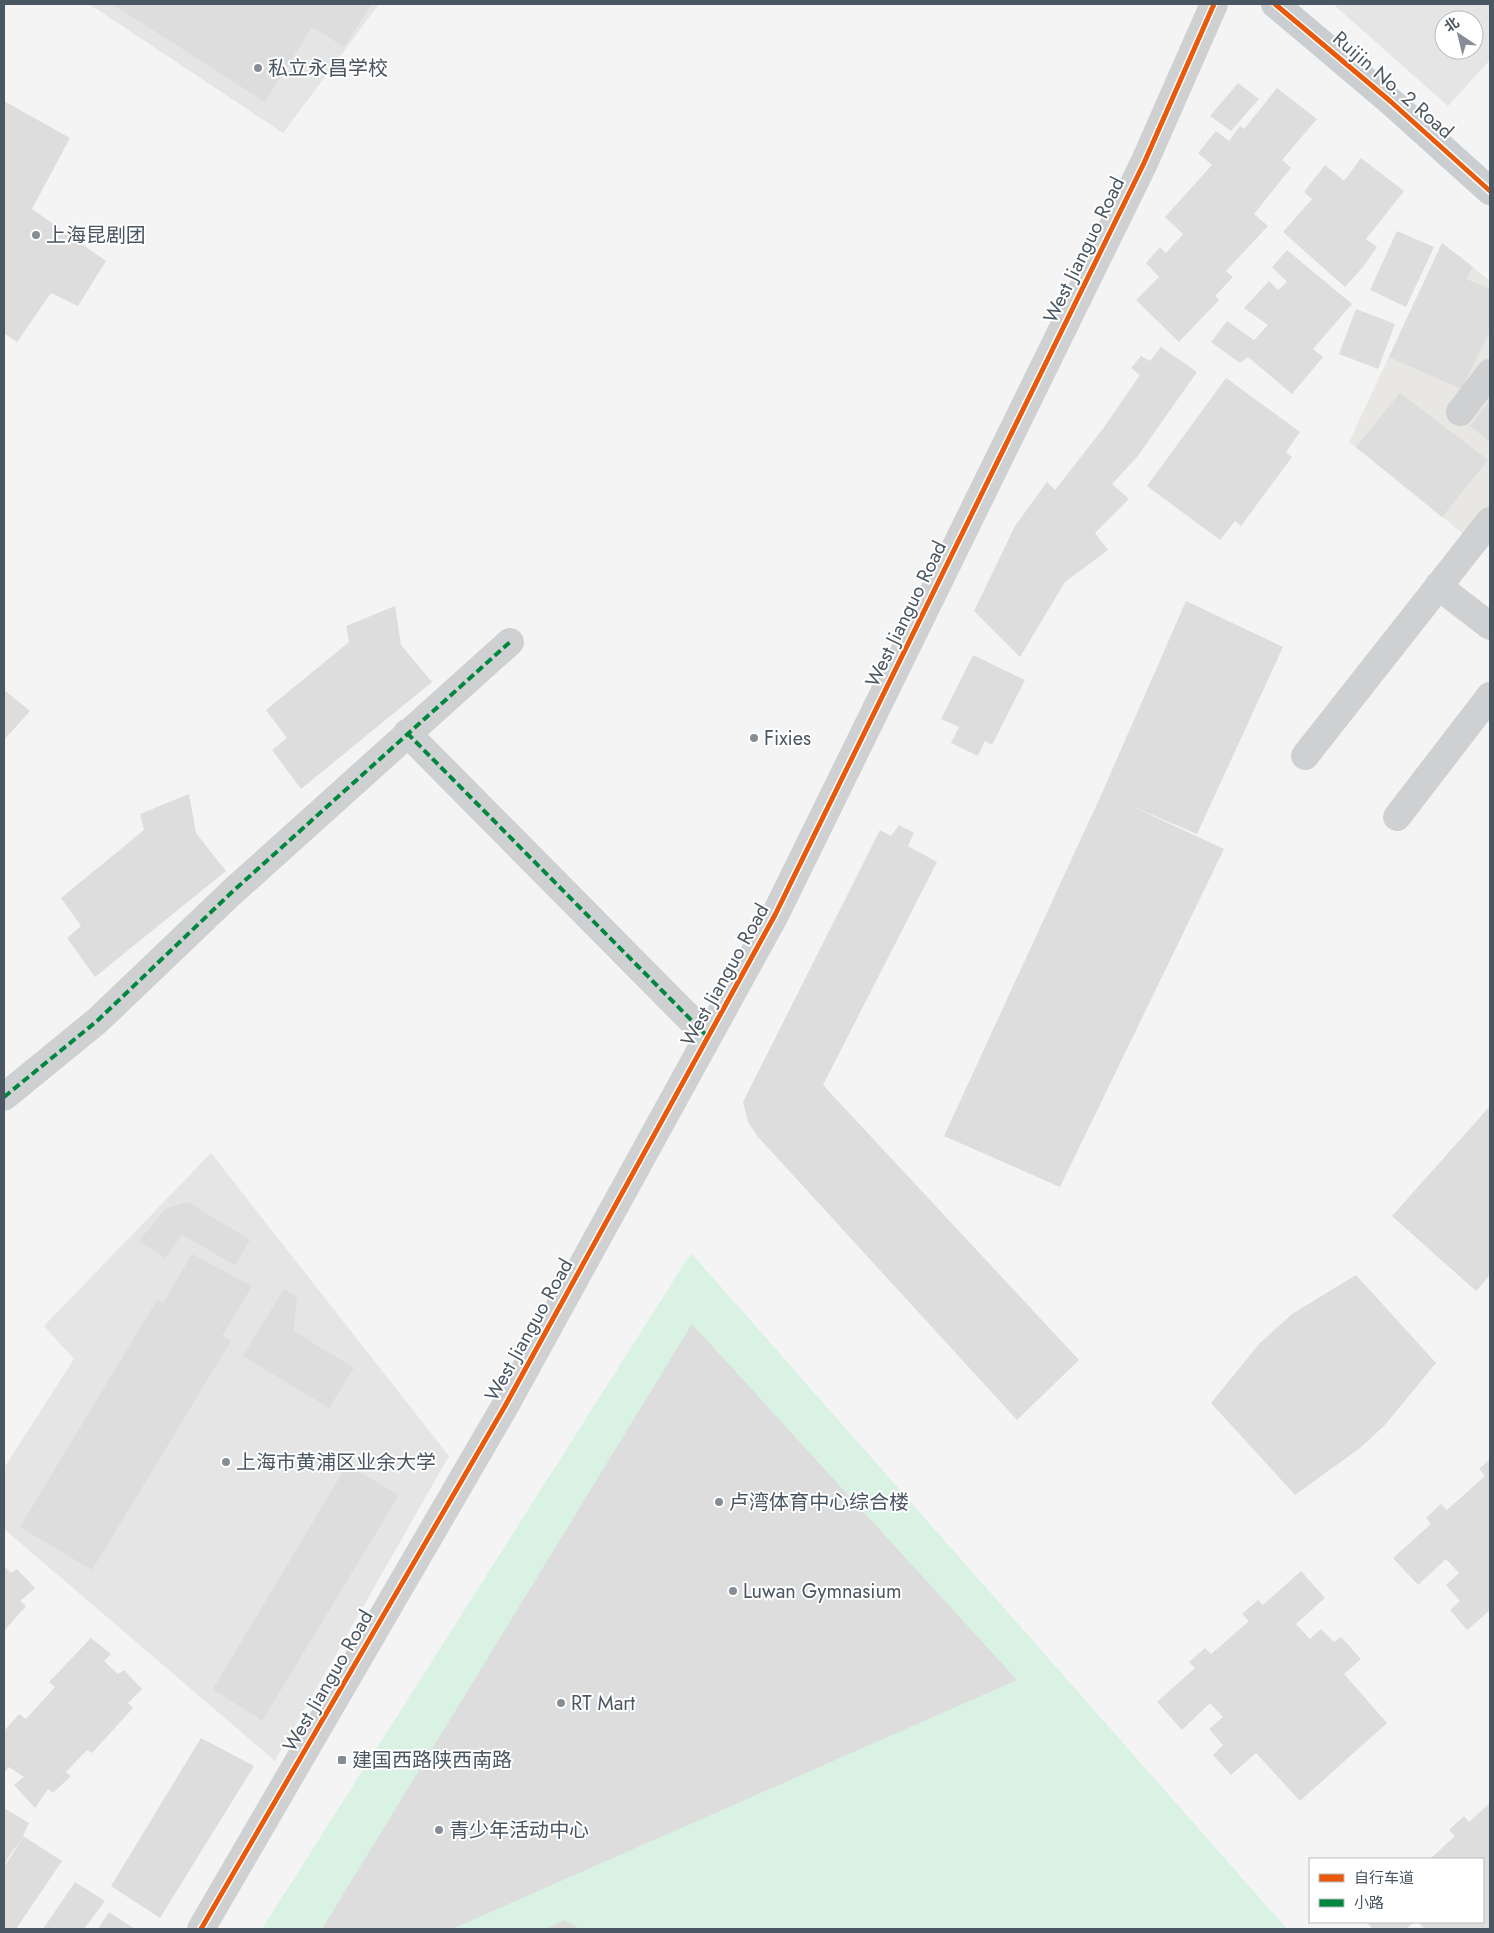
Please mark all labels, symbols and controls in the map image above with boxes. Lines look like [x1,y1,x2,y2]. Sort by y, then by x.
north arrow [1434,10,1484,60]
text: 北 [1440,12,1463,37]
street label: Ruijin No. 2 Road [1326,24,1460,146]
place label: 私立永昌学校 [268,54,388,83]
marker: 私立永昌学校 [252,62,264,74]
street label: West Jianguo Road [1036,172,1132,328]
place label: 上海昆剧团 [46,221,146,250]
marker: 上海昆剧团 [30,229,42,241]
street label: West Jianguo Road [858,536,954,692]
place label: Fixies [764,724,811,753]
marker: Fixies [748,732,760,744]
street label: West Jianguo Road [674,898,776,1052]
street label: West Jianguo Road [478,1253,580,1407]
place label: 上海市黄浦区业余大学 [236,1448,436,1477]
marker: 上海市黄浦区业余大学 [220,1456,232,1468]
place label: 卢湾体育中心综合楼 [729,1488,909,1517]
marker: 卢湾体育中心综合楼 [713,1496,725,1508]
place label: Luwan Gymnasium [743,1577,902,1606]
marker: Luwan Gymnasium [727,1585,739,1597]
street label: West Jianguo Road [276,1605,380,1757]
place label: RT Mart [571,1689,635,1718]
marker: RT Mart [555,1697,567,1709]
place label: 建国西路陕西南路 [352,1746,512,1775]
marker: 建国西路陕西南路 [336,1754,348,1766]
place label: 青少年活动中心 [449,1816,589,1845]
marker: 青少年活动中心 [433,1824,445,1836]
legend [1309,1858,1484,1923]
text: 自行车道 [1354,1867,1414,1889]
text: 小路 [1354,1892,1384,1914]

